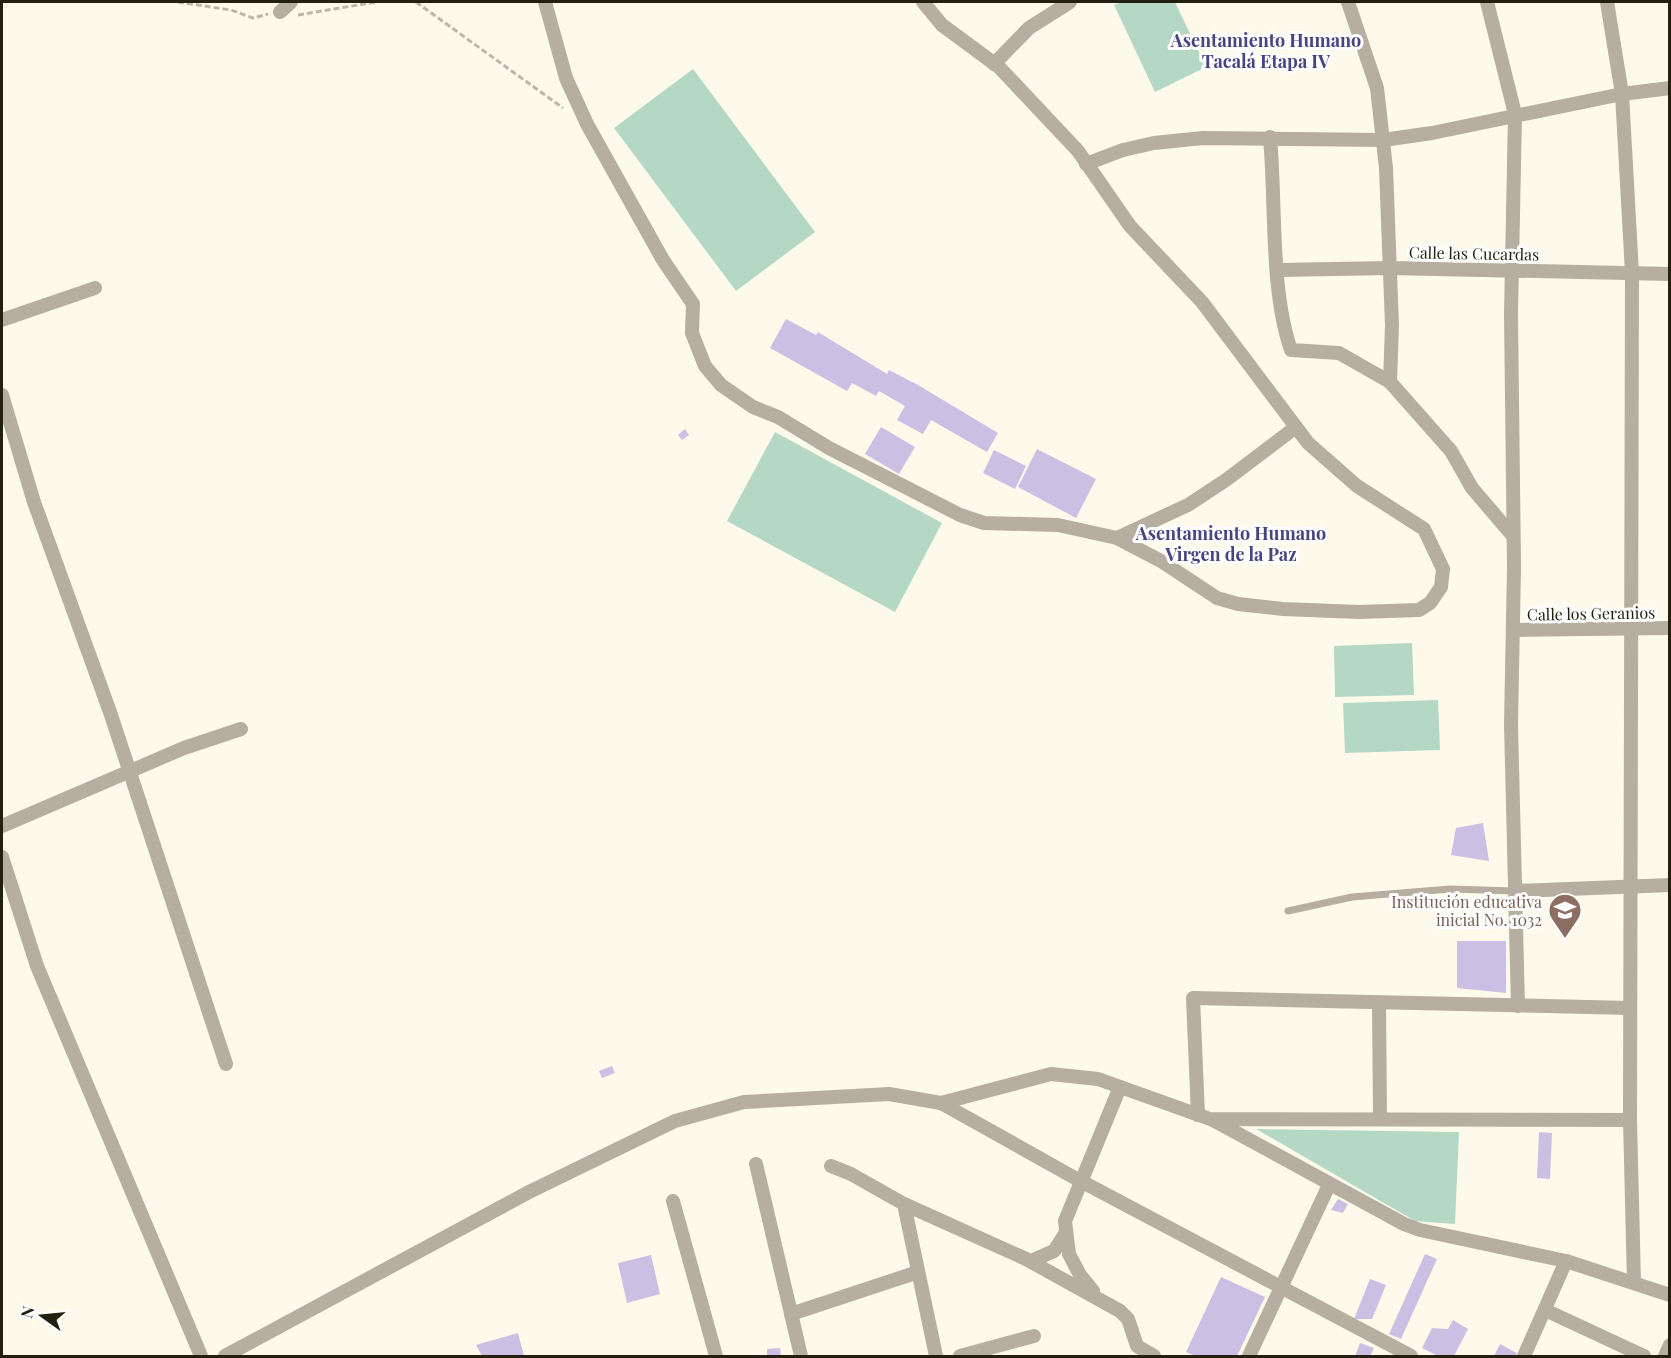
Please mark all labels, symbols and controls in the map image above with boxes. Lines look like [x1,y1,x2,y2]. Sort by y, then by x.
district label: Asentamiento Humano Tacalá Etapa IV [1170,28,1361,73]
street label: Calle las Cucardas [1409,241,1539,265]
district label: Asentamiento Humano Virgen de la Paz [1135,521,1326,566]
street label: Calle los Geranios [1527,601,1655,625]
place label: Institución educativa inicial No. 1032 [1391,891,1542,930]
school or university icon: Institución educativa inicial No. 1032 [1547,892,1583,939]
north arrow [12,1286,72,1346]
text: N [15,1303,39,1320]

